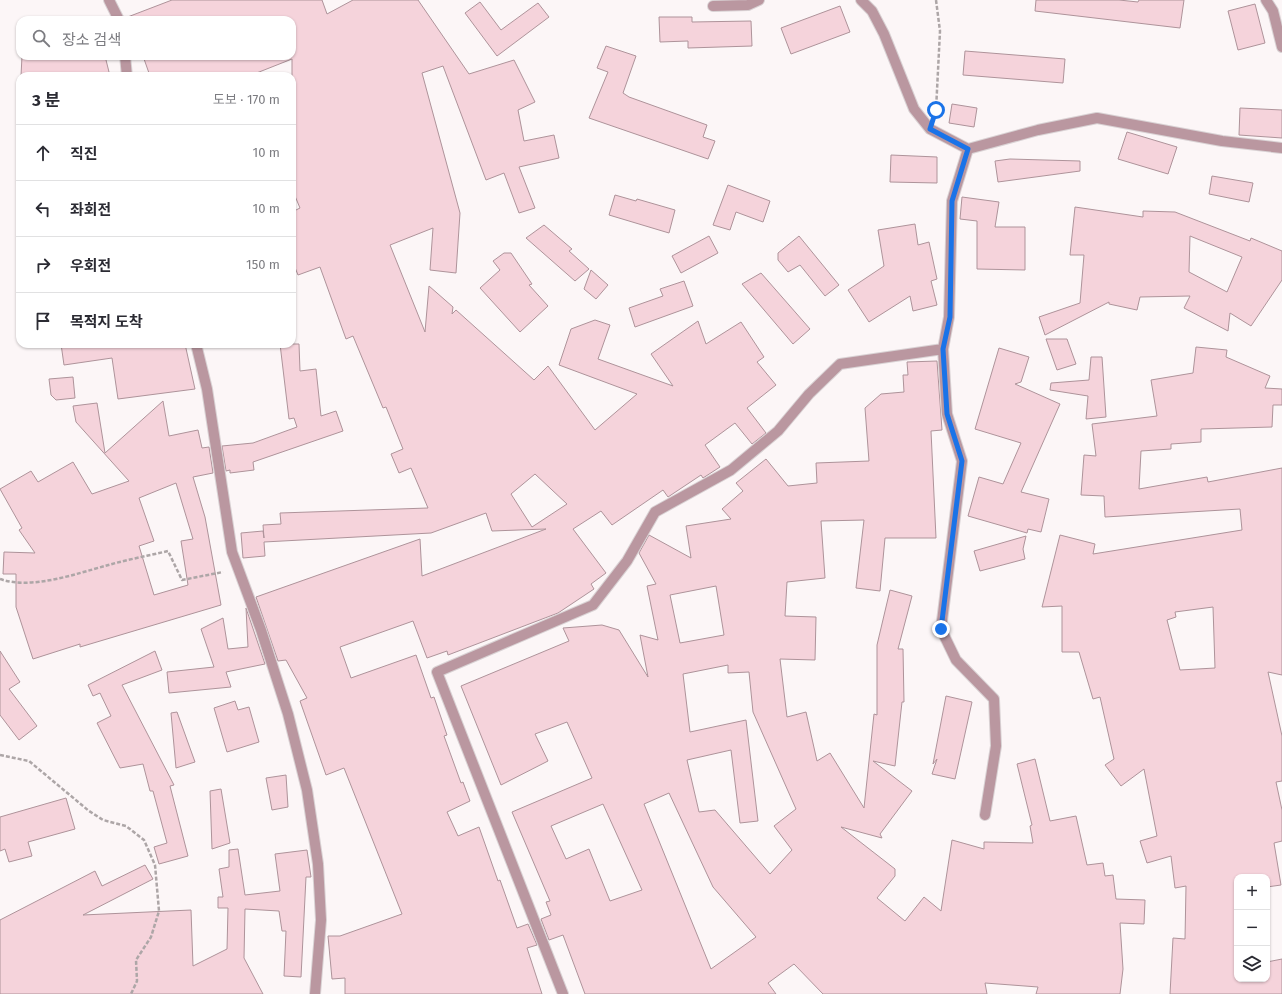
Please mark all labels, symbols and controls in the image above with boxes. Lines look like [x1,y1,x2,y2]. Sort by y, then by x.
search box [16,16,296,60]
icon: search [30,27,52,49]
text: 장소 검색 [62,31,121,49]
text: 3 분 [32,90,61,111]
text: 도보 · 170 m [213,92,280,107]
route start [927,101,945,119]
icon: ahead [32,142,54,164]
text: 직진 [70,145,98,163]
text: 10 m [253,145,280,160]
icon: left [32,198,54,220]
text: 좌회전 [70,201,111,219]
text: 10 m [253,201,280,216]
icon: right [32,254,54,276]
text: 우회전 [70,257,111,275]
text: 150 m [246,257,280,272]
icon: arrive [32,310,54,332]
text: 목적지 도착 [70,313,143,331]
route end [932,620,950,638]
map controls [1234,874,1270,982]
button: + [1234,874,1270,910]
button: − [1234,910,1270,946]
button: layers [1234,946,1270,982]

